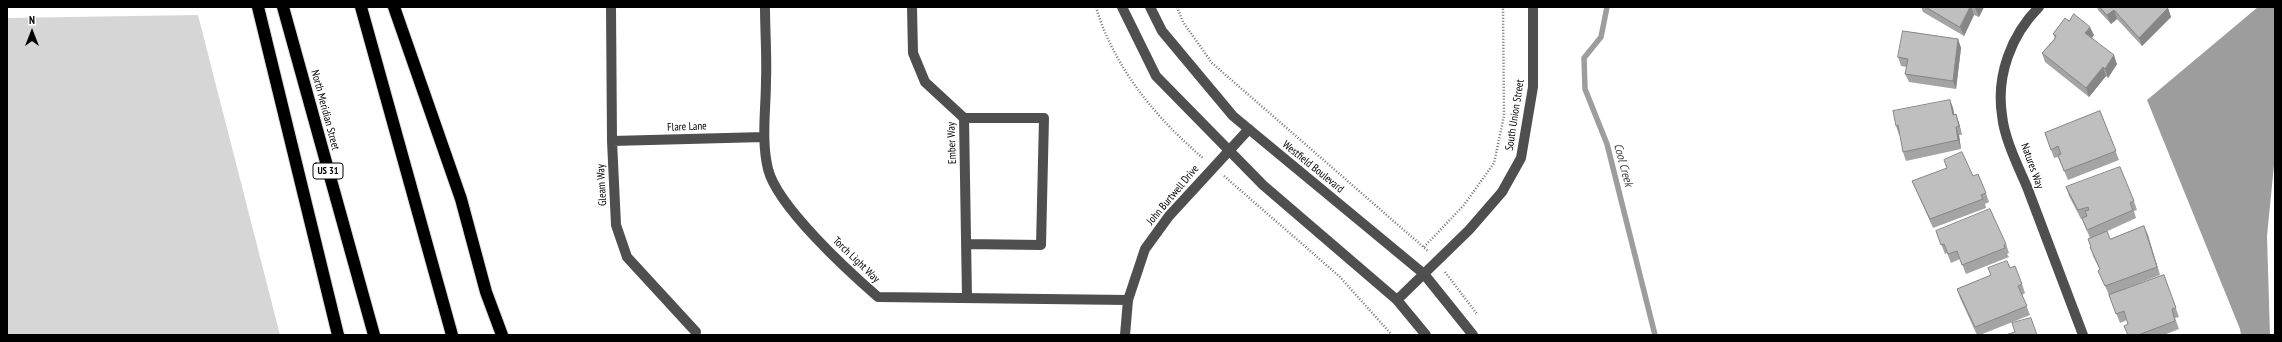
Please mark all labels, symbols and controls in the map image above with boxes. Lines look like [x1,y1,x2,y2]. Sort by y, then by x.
north arrow [12,12,52,52]
text: N [29,13,35,27]
street label: North Meridian Street [308,68,342,152]
street label: South Union Street [1503,78,1527,152]
street label: Flare Lane [667,120,707,134]
street label: Ember Way [945,122,959,164]
street label: Westfield Boulevard [1280,138,1346,196]
water label: Cool Creek [1610,142,1636,188]
street label: Natures Way [2018,142,2046,190]
street label: John Burtwell Drive [1144,162,1202,228]
road number: US 31 [313,163,343,179]
street label: Gleam Way [594,164,610,206]
street label: Torch Light Way [830,234,882,286]

